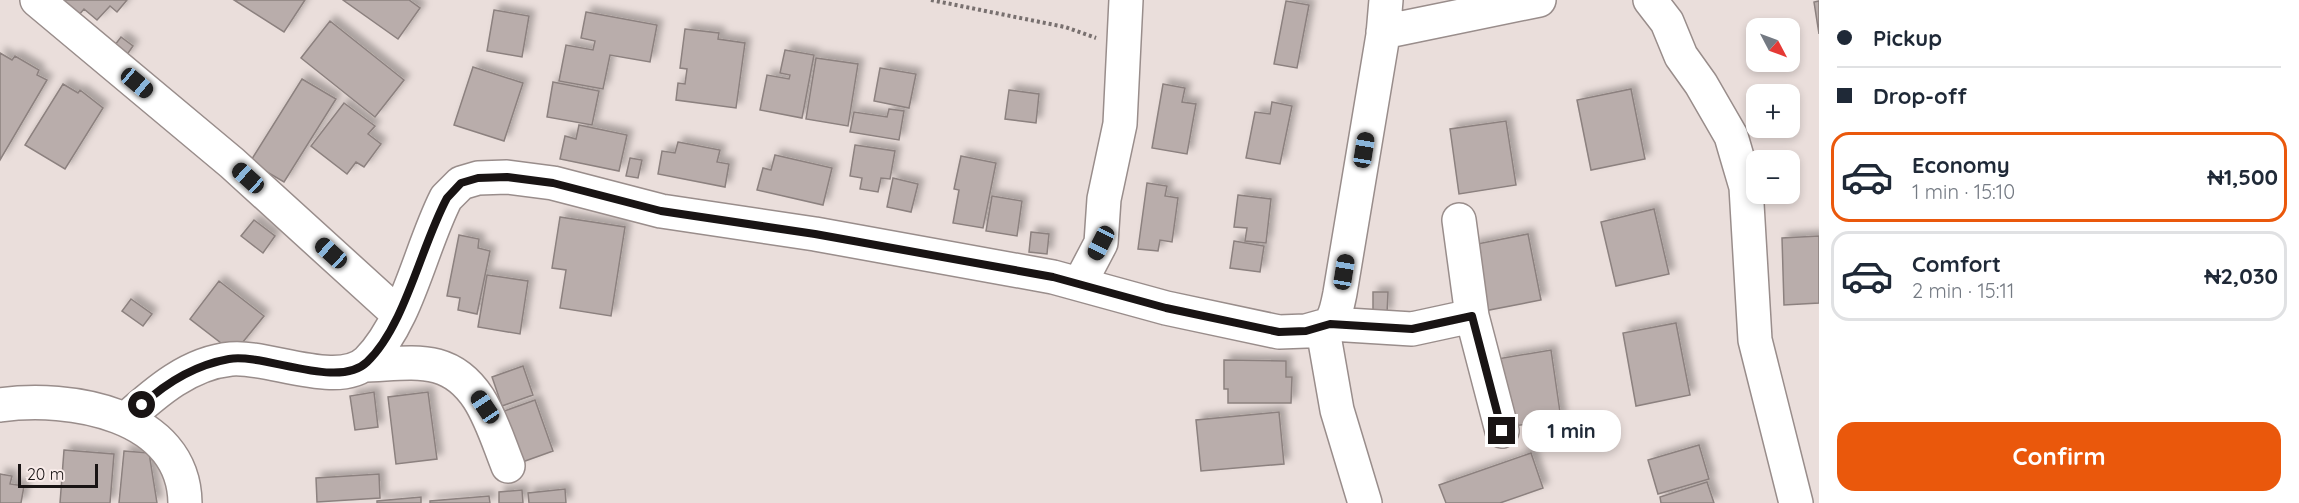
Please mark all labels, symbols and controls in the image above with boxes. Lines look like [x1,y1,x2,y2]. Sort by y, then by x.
north arrow [1746,18,1800,72]
map controls [1746,18,1800,204]
text: Pickup [1873,24,1942,52]
car [117,65,157,101]
text: Drop-off [1873,82,1967,110]
button: + [1746,84,1800,138]
car [1352,131,1376,169]
button: − [1746,150,1800,204]
icon: car [1840,150,1894,204]
text: Economy [1912,151,2010,179]
car [229,159,267,197]
text: ₦1,500 [2208,163,2278,191]
text: 1 min · 15:10 [1912,179,2015,204]
car [1085,223,1117,263]
car [312,234,350,272]
icon: car [1840,249,1894,303]
text: Comfort [1912,250,2001,278]
car [1332,253,1356,291]
text: ₦2,030 [2204,262,2278,290]
text: 2 min · 15:11 [1912,278,2014,303]
car [467,387,503,427]
route start [128,391,155,418]
callout: 1 min [1523,410,1622,452]
route end [1488,417,1515,444]
text: 1 min [1547,418,1596,443]
button: Confirm [1837,422,2281,491]
scale bar [18,461,98,488]
text: 20 m [27,464,64,484]

